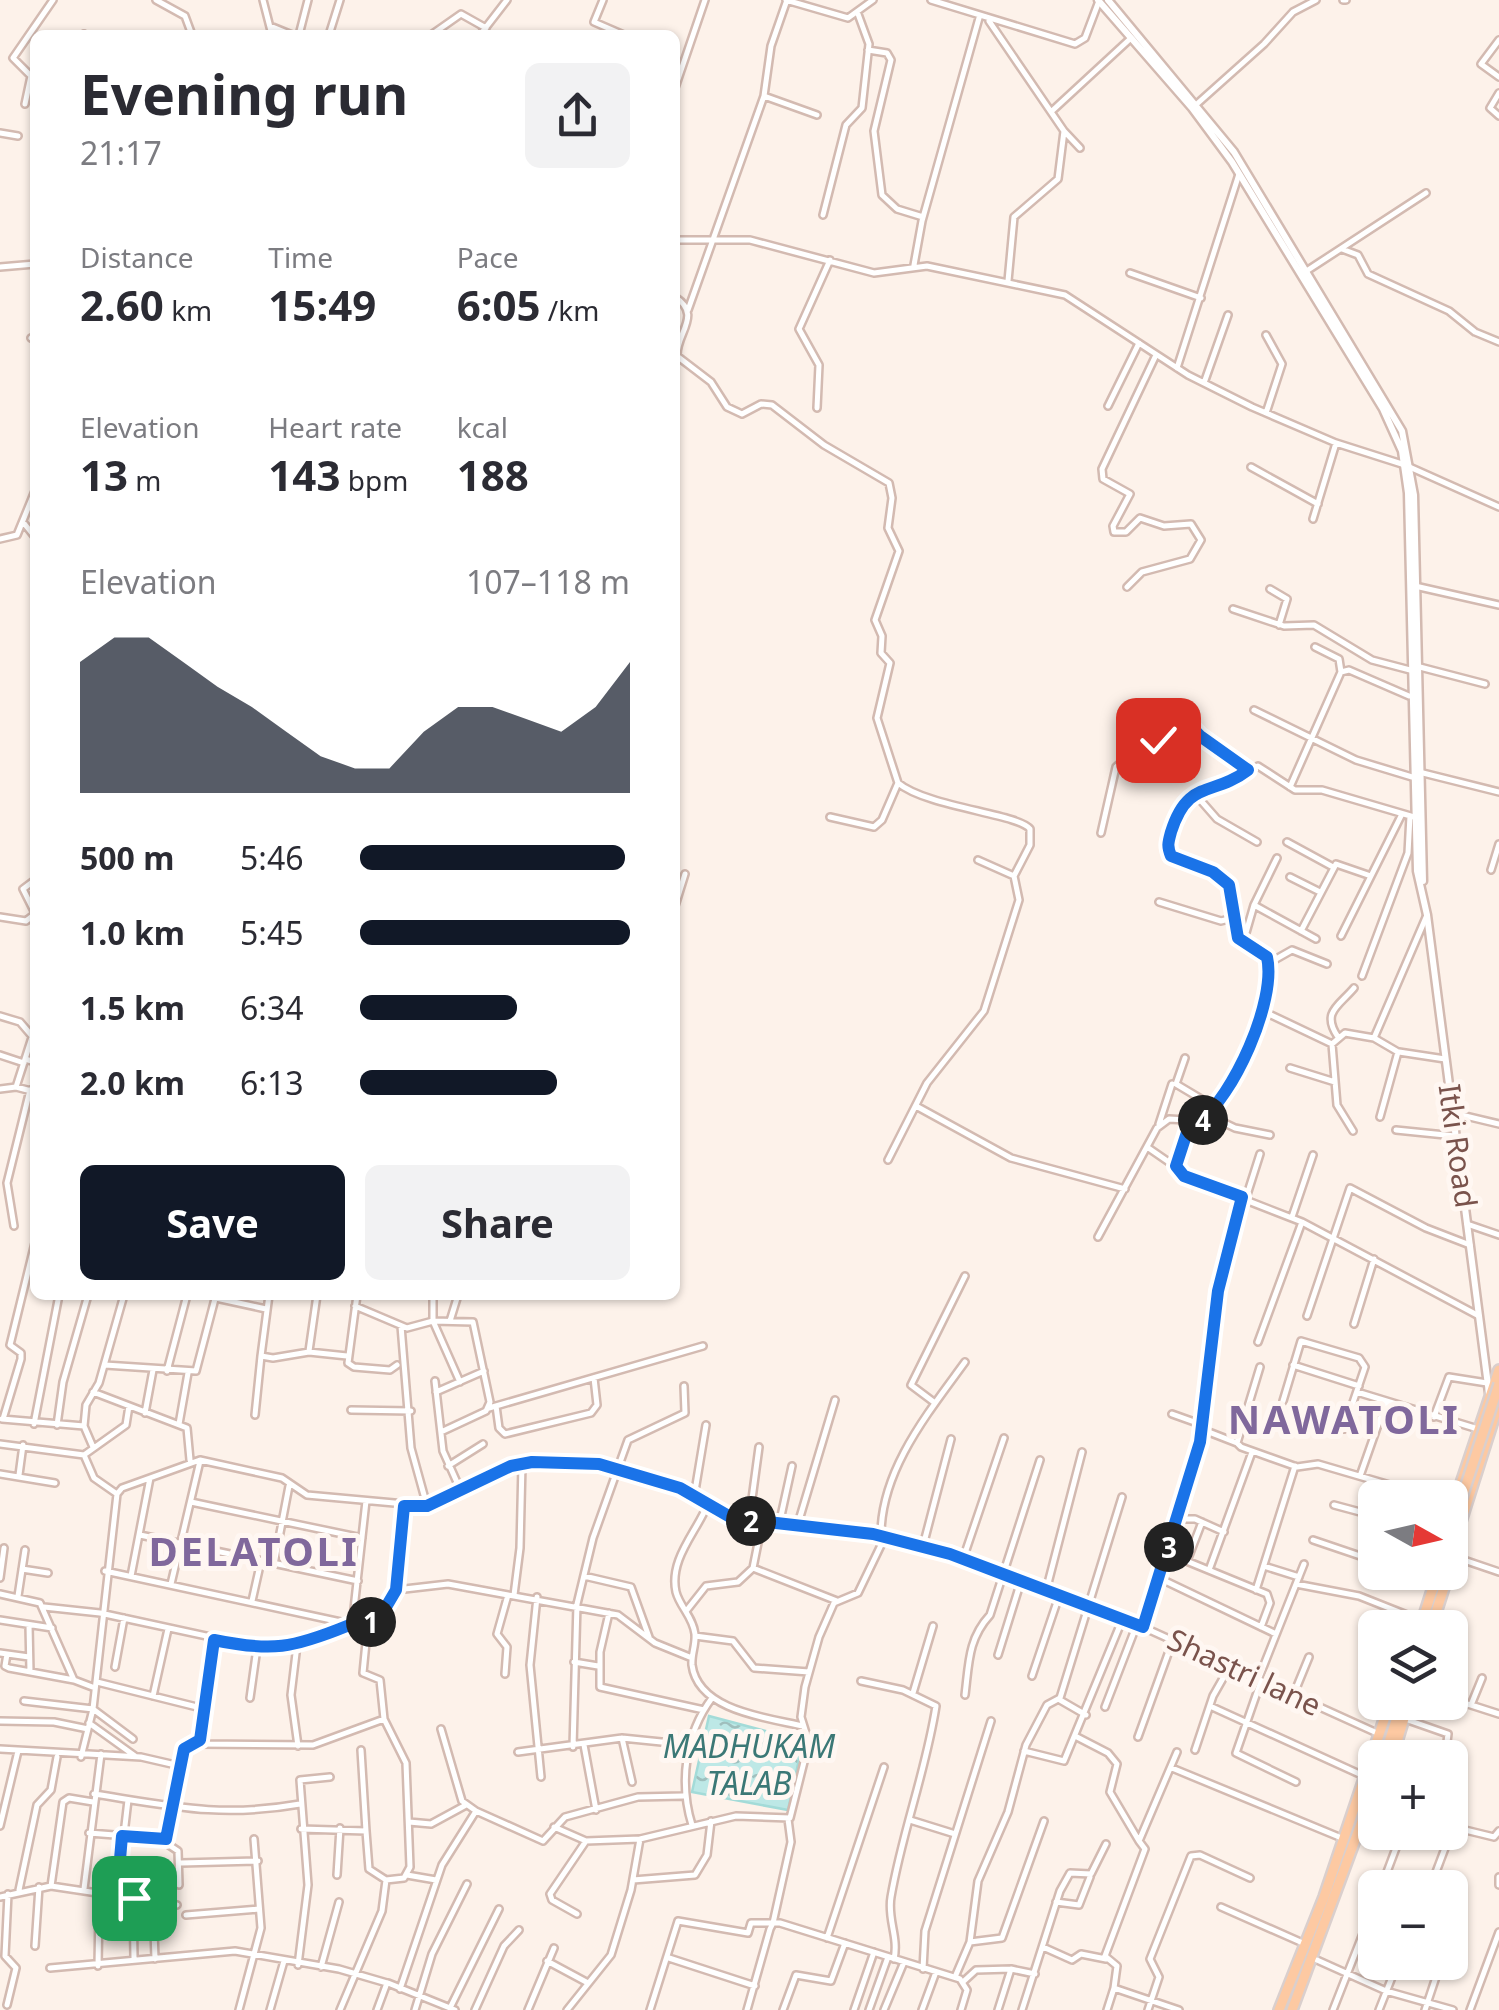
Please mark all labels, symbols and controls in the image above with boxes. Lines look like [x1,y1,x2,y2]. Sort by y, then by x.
text: Evening run [80,56,408,131]
button: share [525,63,630,168]
text: 21:17 [80,131,162,174]
text: Distance [80,238,193,276]
text: Time [268,238,333,276]
text: Pace [457,238,519,276]
text: 2.60 [80,276,164,333]
text: 15:49 [268,276,376,333]
text: 6:05 [457,276,541,333]
text: km [164,291,212,329]
text: /km [541,291,599,329]
text: Elevation [80,408,200,446]
text: Heart rate [268,408,402,446]
text: kcal [457,408,508,446]
text: 13 [80,446,128,503]
text: 143 [268,446,340,503]
text: 188 [457,446,529,503]
text: m [128,461,162,499]
text: bpm [340,461,408,499]
text: Elevation [80,560,217,603]
text: 107–118 m [466,560,630,603]
pin [1116,698,1201,783]
icon: check [1131,713,1186,768]
text: 500 m [80,836,174,879]
text: 5:46 [240,836,304,879]
text: 1.0 km [80,911,185,954]
text: 5:45 [240,911,304,954]
text: 1.5 km [80,986,185,1029]
text: 6:34 [240,986,304,1029]
text: 2.0 km [80,1061,185,1104]
text: 6:13 [240,1061,304,1104]
street label: Itki Road [1430,1081,1487,1210]
pin: 4 [1178,1095,1228,1145]
text: 4 [1195,1101,1211,1139]
button: Save [80,1165,345,1280]
button: Share [365,1165,630,1280]
district label: NAWATOLI [1228,1391,1460,1446]
north arrow [1358,1480,1468,1590]
map controls [1358,1480,1468,1980]
pin: 2 [726,1496,776,1546]
text: 2 [743,1502,759,1540]
pin: 3 [1144,1522,1194,1572]
district label: DELATOLI [149,1523,359,1578]
text: 3 [1161,1528,1177,1566]
pin: 1 [346,1597,396,1647]
text: 1 [363,1603,379,1641]
button: layers [1358,1610,1468,1720]
street label: Shastri lane [1161,1618,1328,1725]
water label: MADHUKAM TALAB [663,1724,836,1804]
button: + [1358,1740,1468,1850]
pin [92,1856,177,1941]
button: − [1358,1870,1468,1980]
icon: arrive [107,1871,162,1926]

